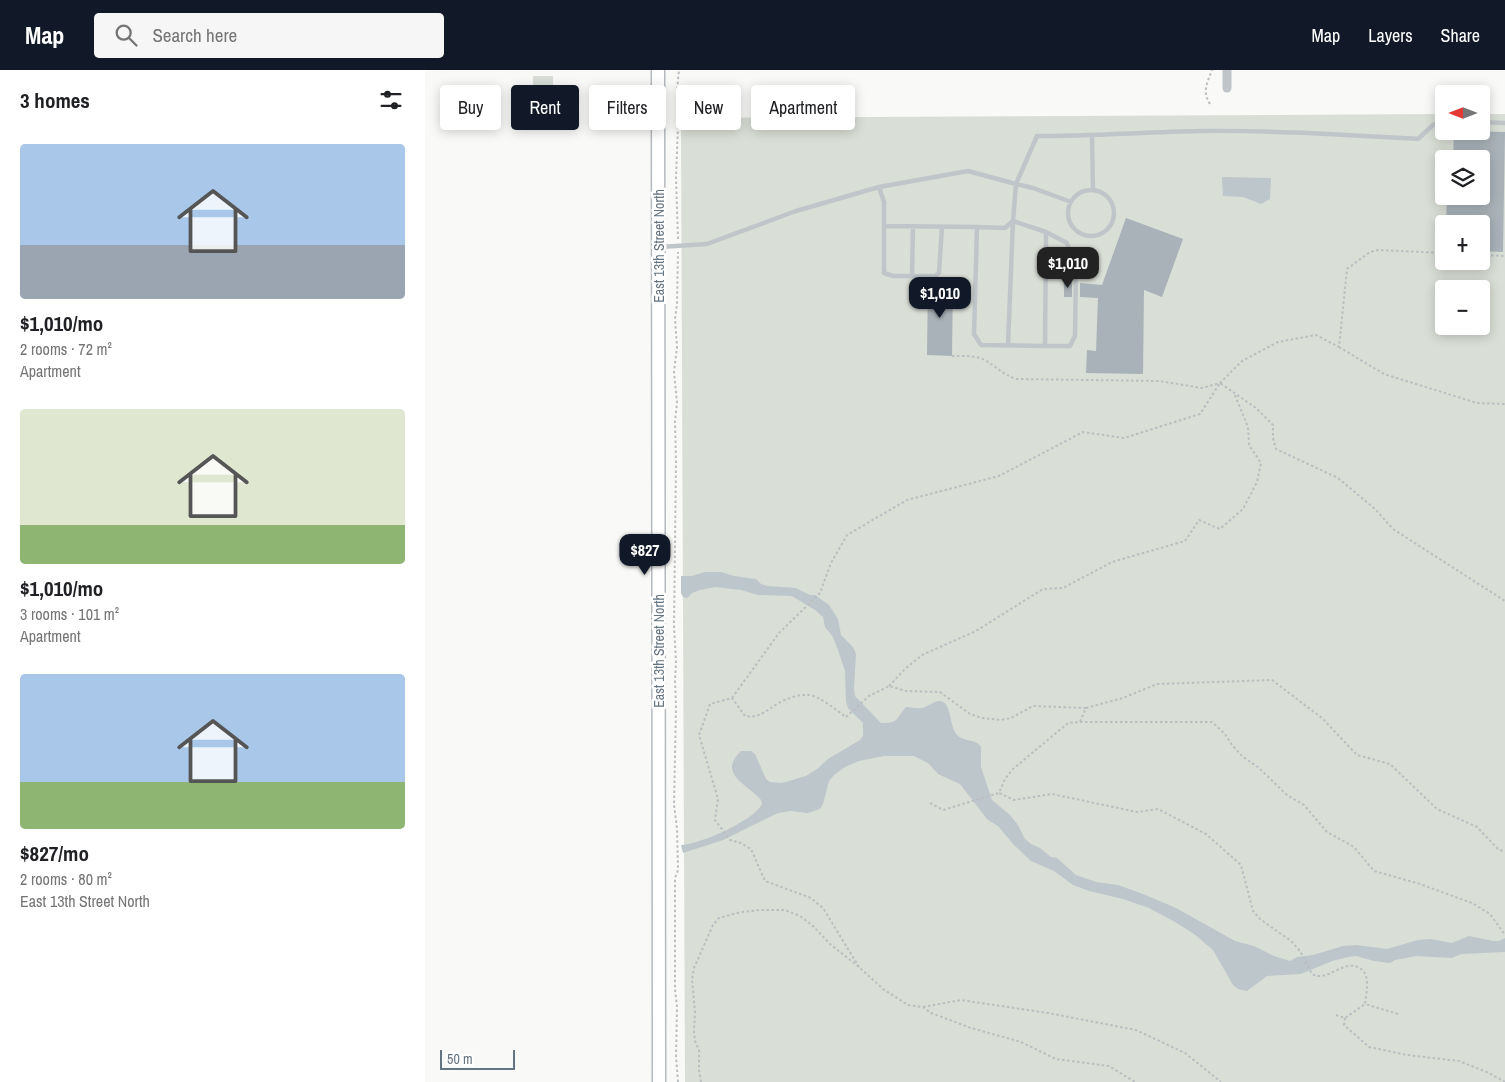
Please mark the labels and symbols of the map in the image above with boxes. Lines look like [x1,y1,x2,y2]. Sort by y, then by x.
north arrow [1435,85,1490,140]
street label: East 13th Street North [650,189,668,303]
pin: $1,010 [1027,246,1109,289]
pin: $1,010 [899,276,981,319]
pin: $827 [615,534,675,576]
street label: East 13th Street North [650,594,668,708]
scale bar [440,1047,515,1070]

